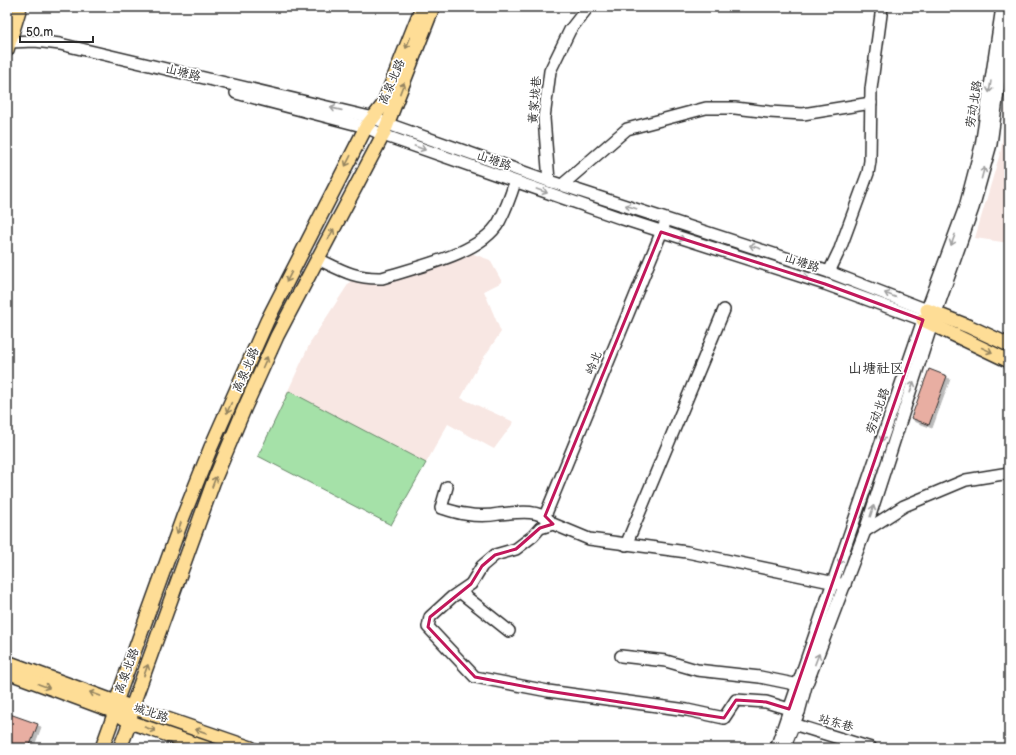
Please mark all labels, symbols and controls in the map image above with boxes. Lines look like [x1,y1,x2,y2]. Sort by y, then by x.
scale bar [20,18,93,44]
text: 50 m [26,25,53,40]
one-way arrow [403,37,411,49]
street label: 高泉北路 [376,57,408,107]
street label: 山塘路 [164,62,202,84]
street label: 黄家垅巷 [525,75,545,125]
street label: 劳动北路 [963,79,985,129]
one-way arrow [986,80,994,93]
one-way arrow [398,82,406,94]
one-way arrow [330,105,343,113]
one-way arrow [413,144,425,152]
street label: 山塘路 [475,148,513,174]
one-way arrow [344,155,351,167]
one-way arrow [980,167,987,180]
one-way arrow [536,188,548,196]
one-way arrow [625,203,638,210]
one-way arrow [327,228,335,240]
one-way arrow [949,234,956,247]
one-way arrow [672,235,685,242]
one-way arrow [749,243,761,251]
street label: 山塘路 [783,250,821,276]
one-way arrow [285,271,293,283]
one-way arrow [796,273,808,281]
one-way arrow [885,291,897,299]
street label: 高泉北路 [229,345,263,395]
one-way arrow [981,347,993,354]
street label: 岭北 [583,349,605,377]
one-way arrow [262,357,269,369]
district label: 山塘社区 [848,360,904,377]
one-way arrow [909,381,916,394]
street label: 劳动北路 [863,386,893,436]
one-way arrow [225,401,232,413]
one-way arrow [879,430,886,443]
one-way arrow [211,476,219,488]
one-way arrow [869,505,876,518]
one-way arrow [174,521,182,533]
one-way arrow [837,553,844,566]
street label: 高泉北路 [112,646,142,696]
one-way arrow [813,654,821,666]
one-way arrow [142,664,150,676]
one-way arrow [37,682,49,690]
one-way arrow [90,690,102,698]
street label: 城北路 [132,700,170,726]
street label: 站东巷 [817,711,855,735]
one-way arrow [143,726,156,733]
one-way arrow [195,726,207,734]

